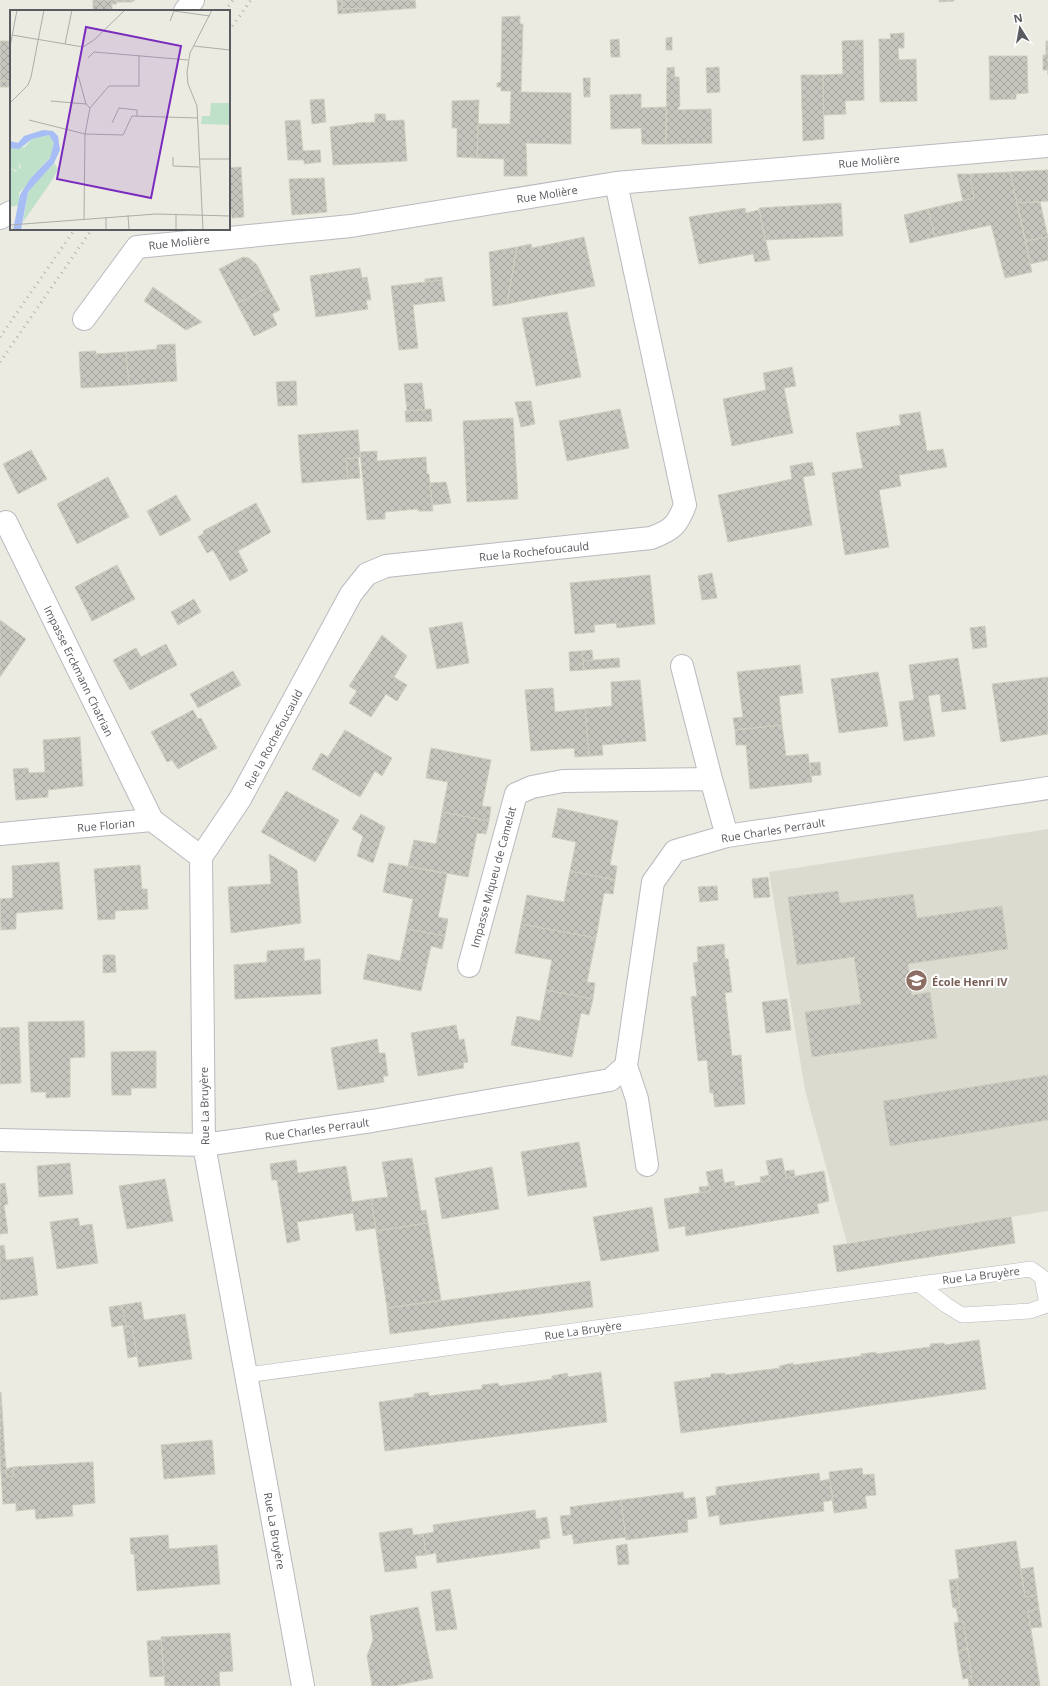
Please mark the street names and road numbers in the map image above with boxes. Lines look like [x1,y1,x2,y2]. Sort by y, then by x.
street label: Rue Molière [838,151,900,171]
street label: Rue Molière [515,182,579,206]
street label: Rue Molière [148,231,210,253]
street label: Rue la Rochefoucauld [478,538,590,564]
street label: Impasse Erckmann Chatrian [41,603,117,739]
street label: Rue la Rochefoucauld [240,687,306,791]
street label: Impasse Miqueu de Camelat [467,805,519,949]
street label: Rue Charles Perrault [720,814,826,846]
street label: Rue Florian [77,815,135,835]
street label: Rue La Bruyère [196,1067,212,1145]
street label: Rue Charles Perrault [264,1114,370,1144]
street label: Rue La Bruyère [941,1263,1021,1287]
street label: Rue La Bruyère [543,1317,623,1343]
street label: Rue La Bruyère [261,1491,289,1571]

